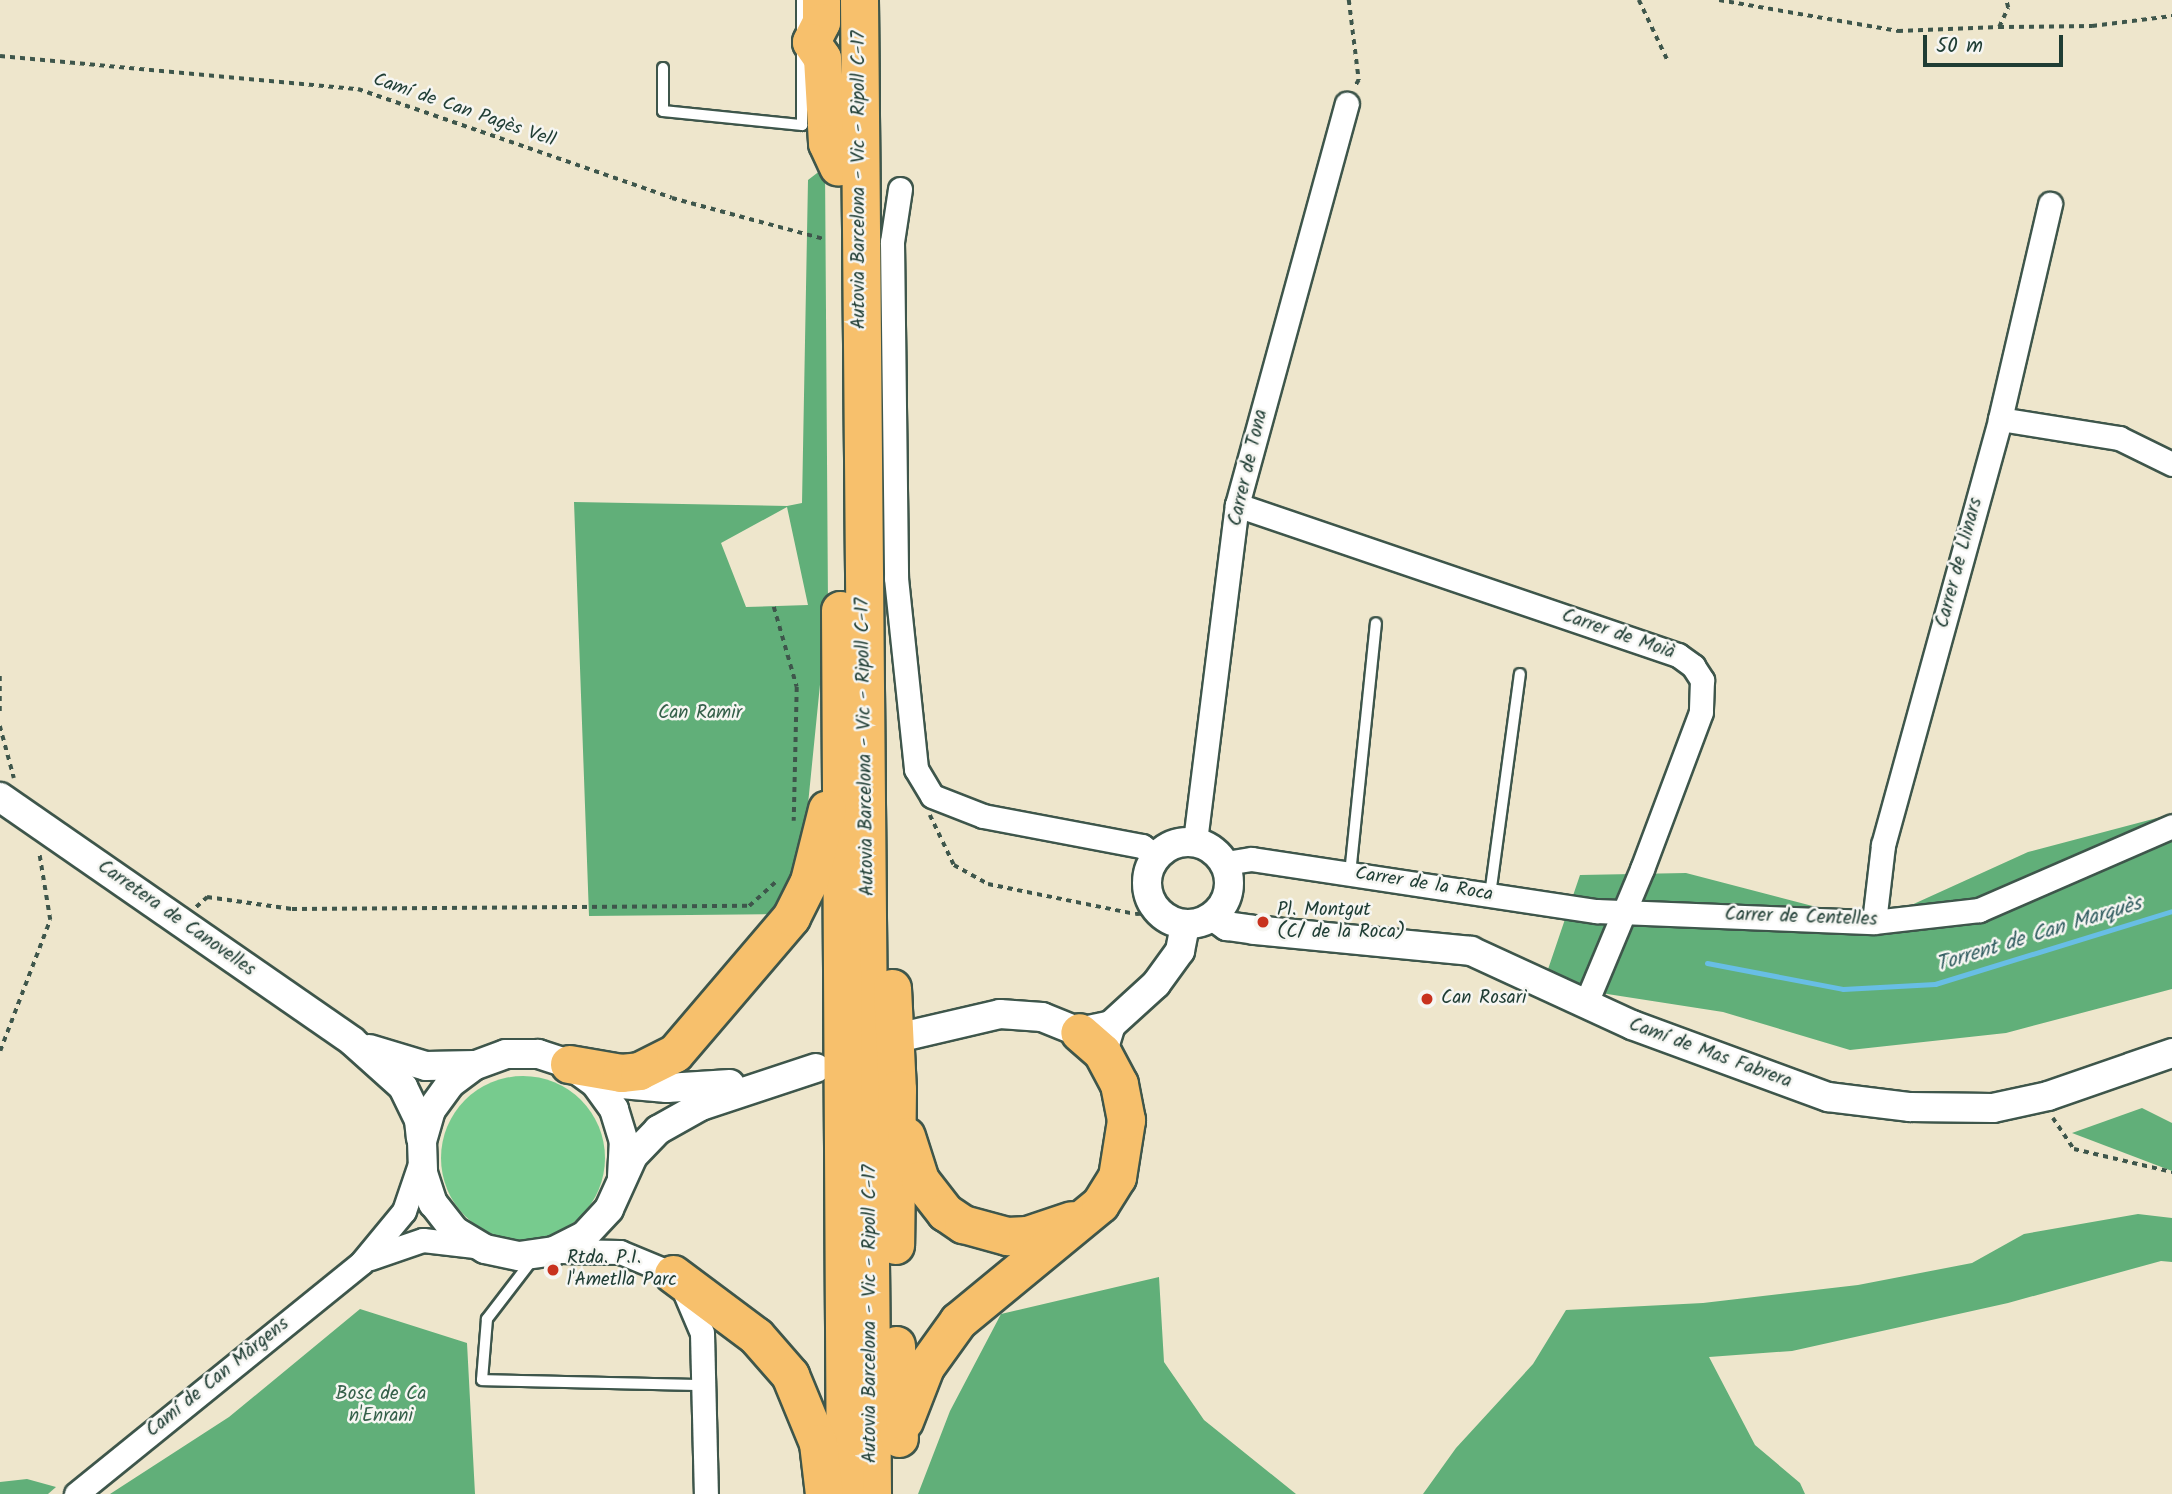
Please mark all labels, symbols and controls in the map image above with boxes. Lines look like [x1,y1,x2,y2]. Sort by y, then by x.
scale bar [1927,21,2067,65]
text: 50 m [1936,30,1983,63]
street label: Autovia Barcelona - Vic - Ripoll C-17 [849,31,871,329]
street label: Camí de Can Pagès Vell [370,69,558,153]
street label: Carrer de Tona [1225,408,1273,528]
street label: Carrer de Llinars [1932,495,1988,631]
street label: Autovia Barcelona - Vic - Ripoll C-17 [852,598,880,896]
street label: Carrer de Moià [1558,605,1678,665]
park label: Can Ramir [658,703,742,725]
street label: Carretera de Canovelles [93,856,259,982]
street label: Carrer de la Roca [1353,863,1495,907]
water label: Torrent de Can Marquès [1933,892,2145,978]
place label: Pl. Montgut (C/ de la Roca) [1277,900,1405,944]
street label: Carrer de Centelles [1724,904,1878,932]
marker: Pl. Montgut (C/ de la Roca) [1255,914,1271,930]
place label: Can Rosari [1441,988,1527,1010]
marker: Can Rosari [1419,991,1435,1007]
street label: Camí de Mas Fabrera [1625,1014,1795,1094]
street label: Autovia Barcelona - Vic - Ripoll C-17 [860,1165,882,1463]
place label: Rtda. P.I. l'Ametlla Parc [567,1248,677,1292]
marker: Rtda. P.I. l'Ametlla Parc [545,1262,561,1278]
street label: Camí de Can Màrgens [142,1313,294,1443]
park label: Bosc de Ca n'Enrani [336,1384,426,1428]

